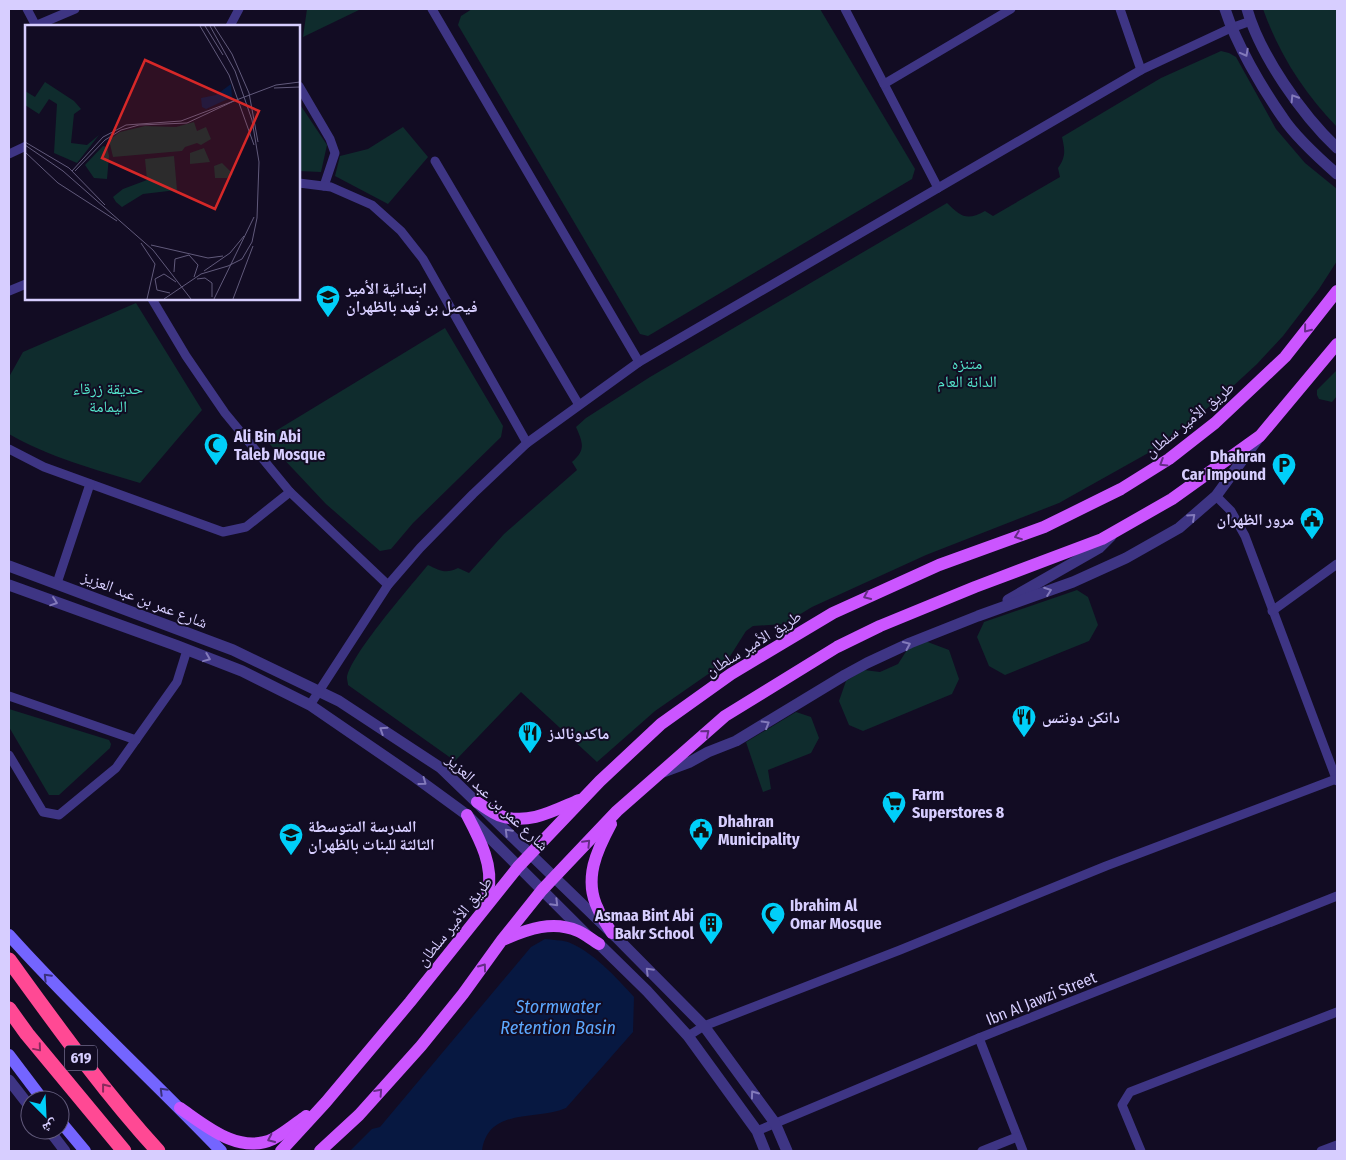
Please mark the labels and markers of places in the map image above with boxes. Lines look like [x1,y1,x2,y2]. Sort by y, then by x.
place label: ابتدائية الأمير فيصل بن فهد بالظهران [345,279,478,316]
school or university icon: ابتدائية الأمير فيصل بن فهد بالظهران [315,284,341,318]
place label: Ali Bin Abi Taleb Mosque [233,427,325,464]
mosque icon: Ali Bin Abi Taleb Mosque [203,432,229,466]
place label: Dhahran Car Impound [1181,447,1266,484]
parking icon: Dhahran Car Impound [1271,452,1297,486]
public building icon: مرور الظهران [1299,506,1325,540]
place label: مرور الظهران [1217,510,1294,529]
restaurant icon: دانكن دونتس [1011,704,1037,738]
place label: دانكن دونتس [1042,708,1120,727]
restaurant icon: ماكدونالدز [517,720,543,754]
place label: ماكدونالدز [547,724,609,743]
place label: Farm Superstores 8 [912,785,1005,822]
supermarket icon: Farm Superstores 8 [881,790,907,824]
place label: Dhahran Municipality [718,812,800,849]
place label: المدرسة المتوسطة الثالثة للبنات بالظهران [308,817,435,854]
public building icon: Dhahran Municipality [688,817,714,851]
school or university icon: المدرسة المتوسطة الثالثة للبنات بالظهران [278,822,304,856]
place label: Ibrahim Al Omar Mosque [790,896,882,933]
mosque icon: Ibrahim Al Omar Mosque [760,901,786,935]
place label: Asmaa Bint Abi Bakr School [594,906,695,943]
building icon: Asmaa Bint Abi Bakr School [698,911,724,945]

